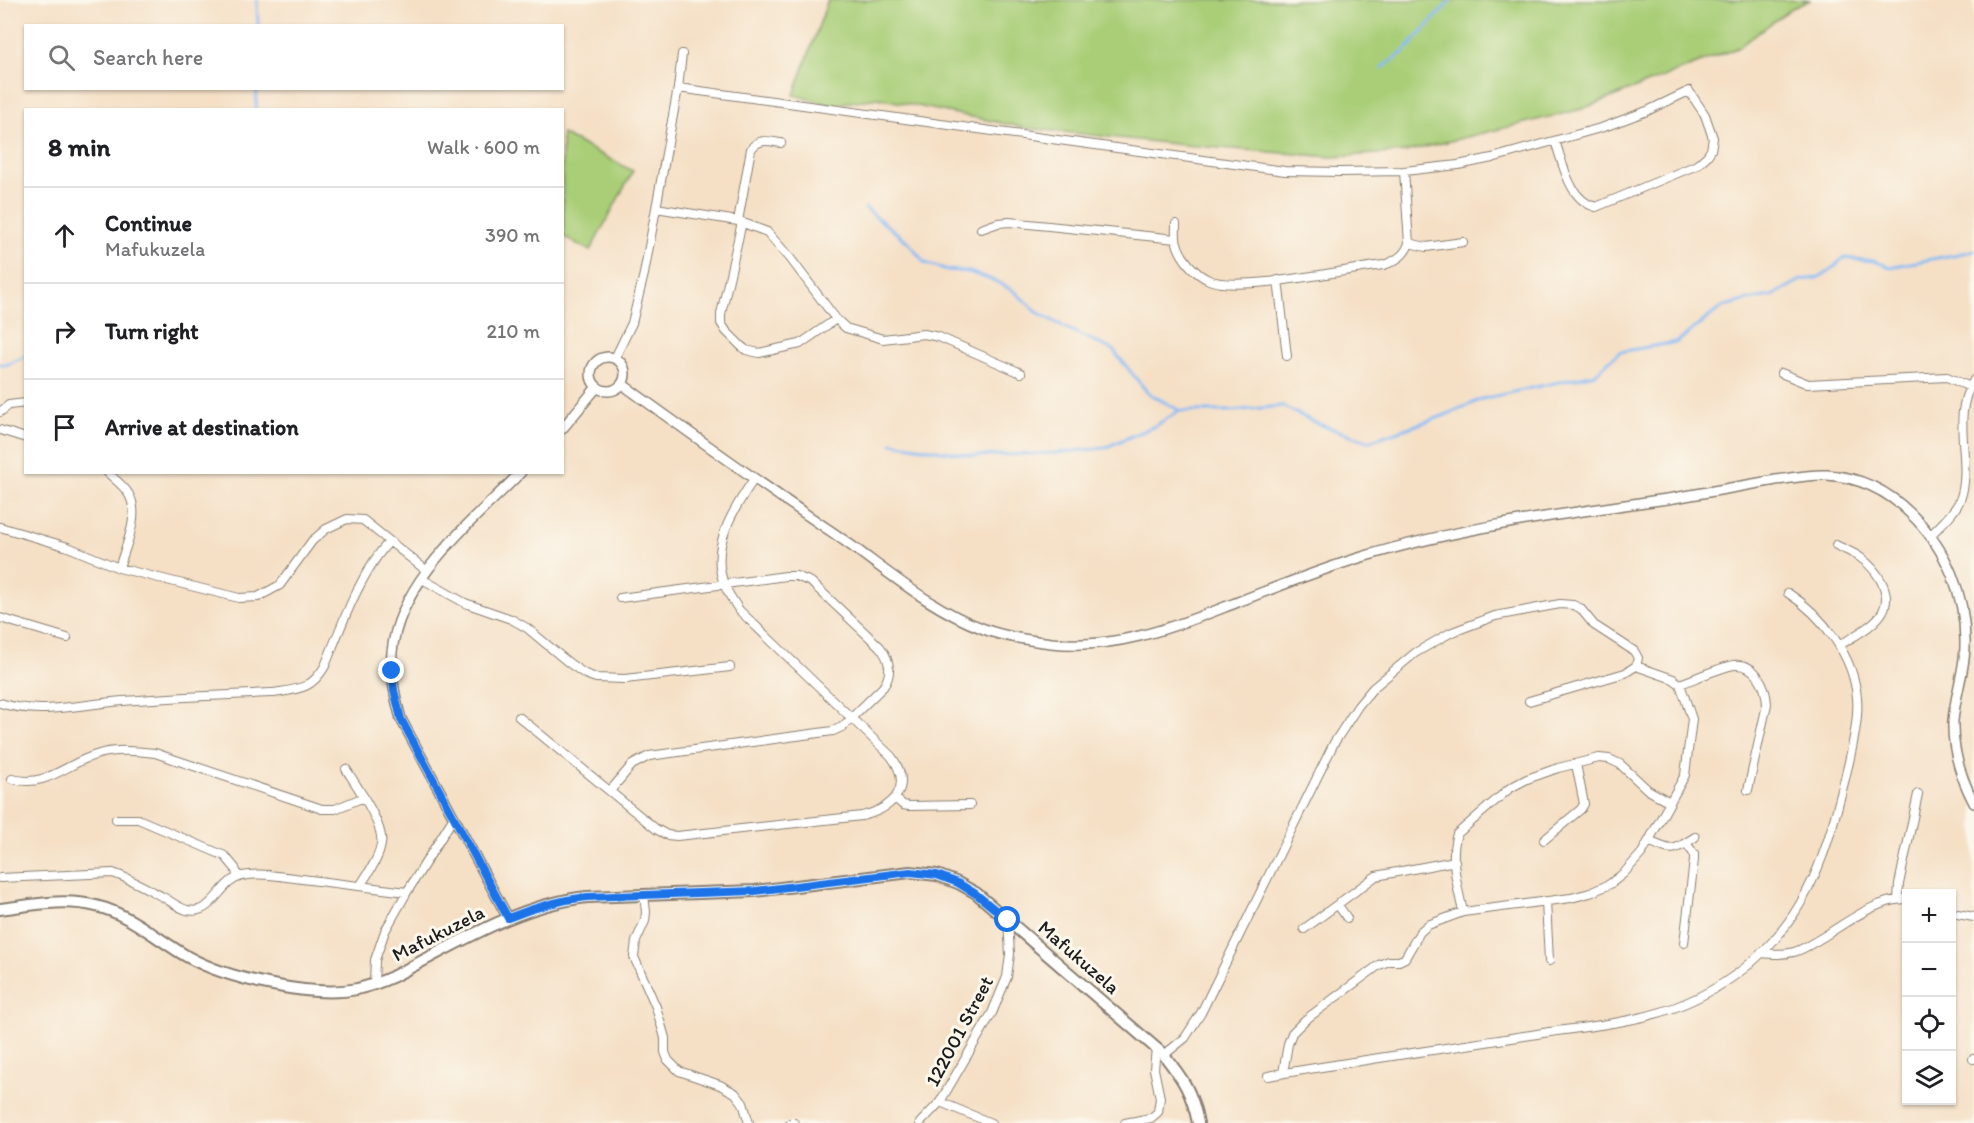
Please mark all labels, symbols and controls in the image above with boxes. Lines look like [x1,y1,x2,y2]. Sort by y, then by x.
search box [24,24,564,90]
icon: search [45,41,78,74]
text: Search here [93,44,203,71]
text: 8 min [48,131,110,163]
text: Walk · 600 m [427,135,540,159]
text: Continue [105,210,192,237]
icon: ahead [48,219,81,252]
text: 390 m [485,223,540,247]
text: Mafukuzela [105,237,205,261]
icon: right [48,315,81,348]
text: Turn right [105,318,199,345]
text: 210 m [487,319,540,343]
icon: arrive [48,411,81,444]
text: Arrive at destination [105,414,299,441]
route end [378,657,404,683]
map controls [1902,889,1956,1105]
button: + [1902,889,1956,943]
street label: Mafukuzela [388,900,488,966]
route start [994,906,1020,932]
street label: Mafukuzela [1033,915,1125,999]
button: − [1902,943,1956,997]
street label: 122001 Street [920,972,998,1090]
button: locate [1902,997,1956,1051]
button: layers [1902,1051,1956,1105]

